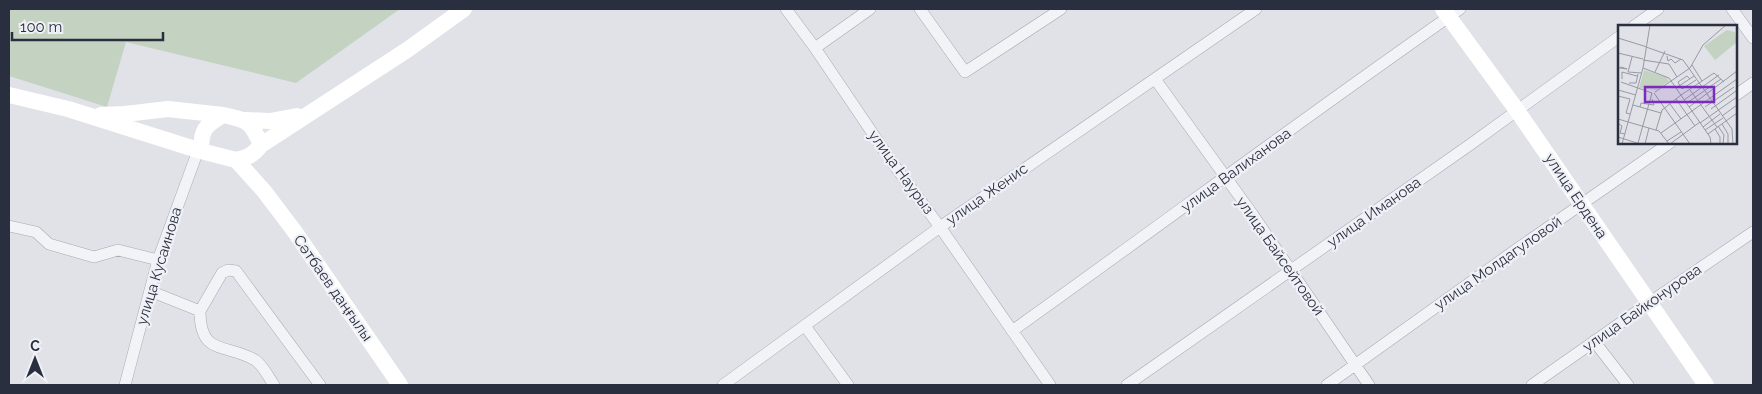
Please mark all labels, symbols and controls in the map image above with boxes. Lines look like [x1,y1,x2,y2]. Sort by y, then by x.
scale bar [12,10,164,42]
text: 100 m [20,18,62,36]
inset map [1618,25,1737,144]
street label: улица Валиханова [1178,124,1294,216]
street label: улица Наурыз [864,126,938,218]
street label: улица Ердена [1541,150,1611,242]
street label: улица Женис [943,159,1031,229]
street label: улица Иманова [1324,173,1424,251]
street label: улица Байсейтовой [1232,193,1328,319]
street label: улица Кусаинова [133,205,185,327]
street label: улица Молдагуловой [1431,212,1565,314]
street label: Сәтбаев даңғылы [290,231,376,345]
street label: улица Байконурова [1579,260,1705,356]
north arrow [10,334,60,384]
text: С [30,338,40,354]

